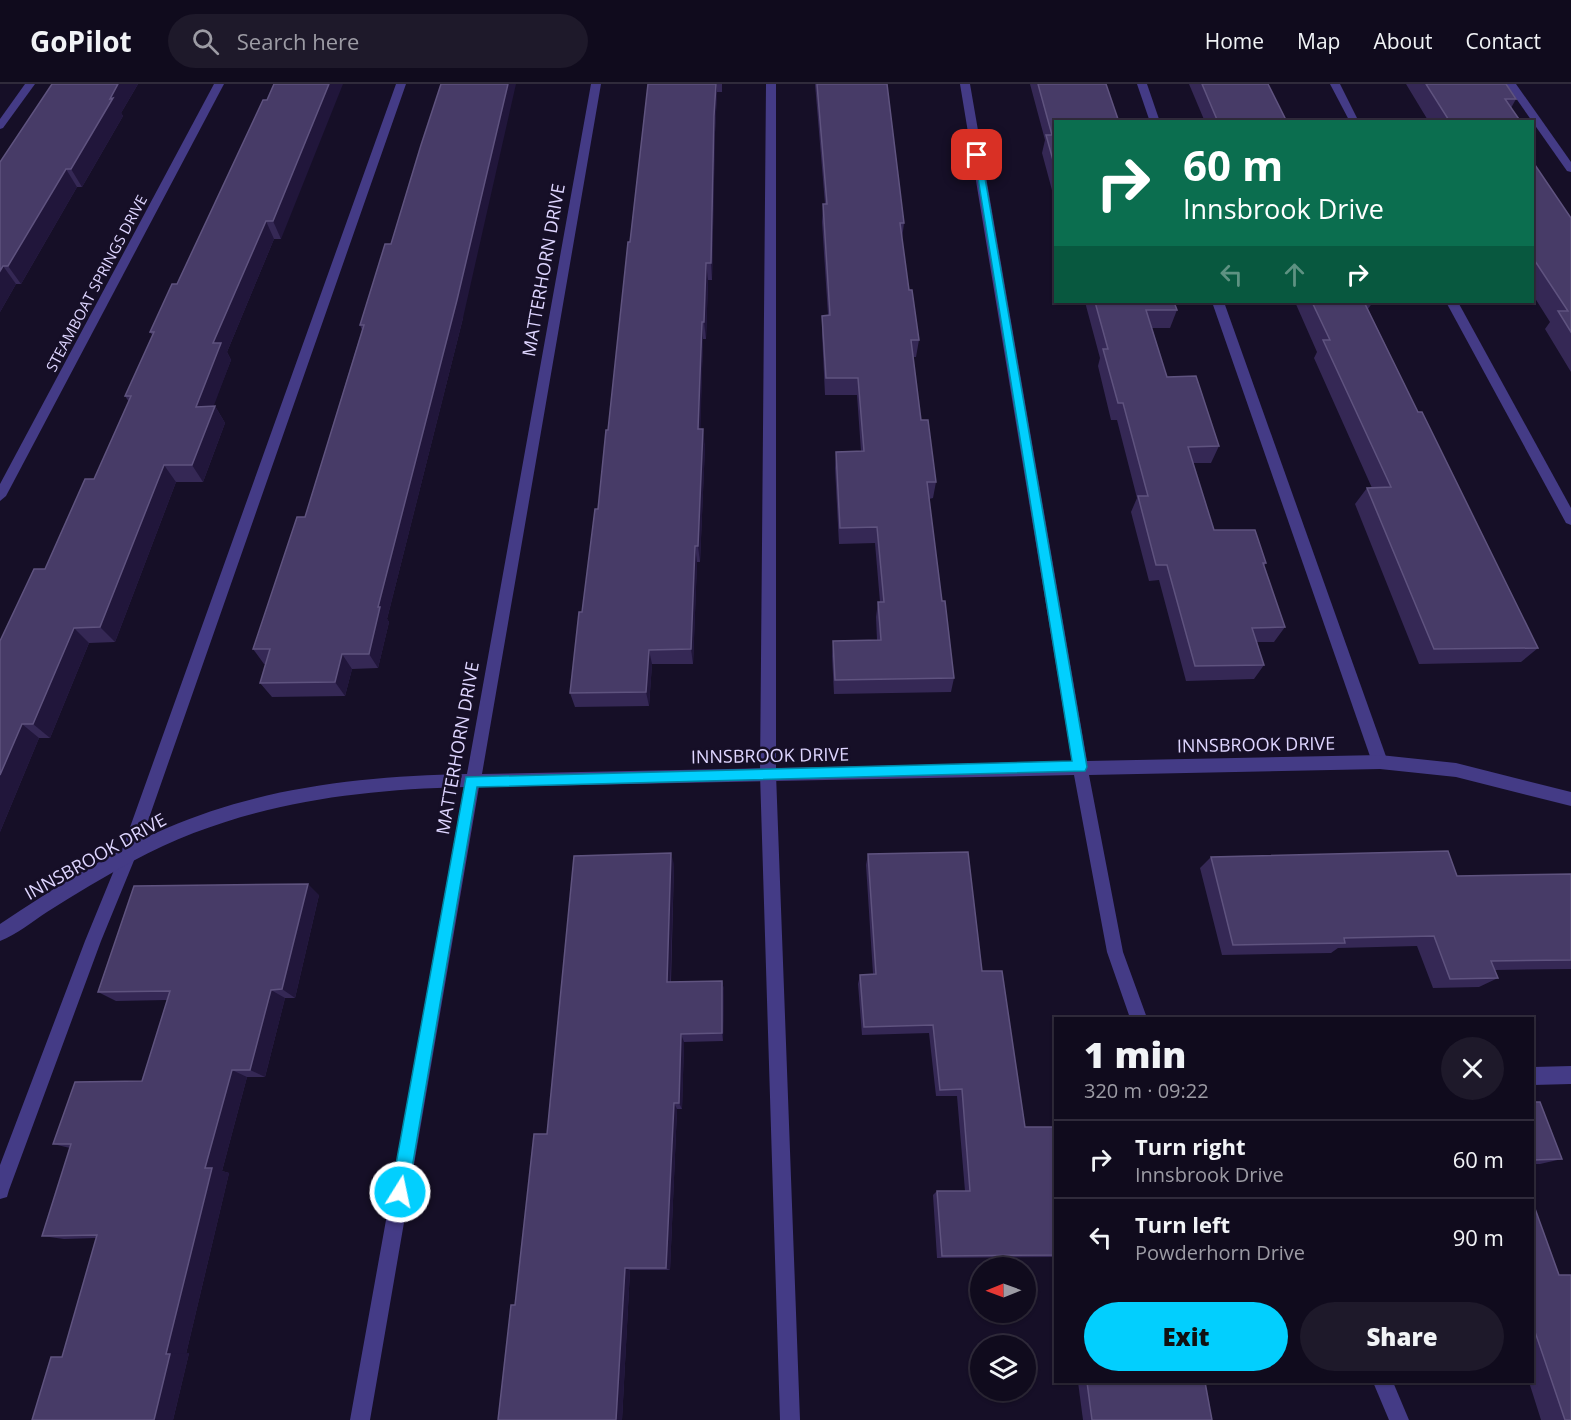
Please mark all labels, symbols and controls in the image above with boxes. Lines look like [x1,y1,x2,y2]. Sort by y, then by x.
search box [168,14,588,68]
text: GoPilot [30,22,132,60]
icon: search [189,25,222,58]
text: Search here [237,26,359,56]
text: Home [1205,27,1264,55]
text: Map [1297,27,1340,55]
text: About [1373,27,1433,55]
text: Contact [1466,27,1541,55]
pin [951,129,1002,180]
text: 60 m [1183,136,1283,193]
icon: arrive [960,138,993,171]
icon: right [1084,144,1162,222]
street label: MATTERHORN DRIVE [516,182,570,358]
text: Innsbrook Drive [1183,190,1384,227]
street label: STEAMBOAT SPRINGS DRIVE [41,191,151,375]
icon: left [1215,258,1248,291]
icon: ahead [1278,258,1311,291]
icon: right [1341,258,1374,291]
street label: MATTERHORN DRIVE [430,660,484,836]
street label: INNSBROOK DRIVE [1177,731,1335,757]
street label: INNSBROOK DRIVE [691,742,849,768]
street label: INNSBROOK DRIVE [20,807,170,905]
text: 1 min [1084,1030,1186,1079]
button: close [1441,1037,1504,1100]
text: 320 m · 09:22 [1084,1077,1209,1104]
text: Turn right [1135,1131,1246,1161]
icon: right [1084,1143,1117,1176]
text: 60 m [1453,1144,1504,1174]
position arrow [368,1160,432,1224]
text: Innsbrook Drive [1135,1161,1284,1188]
text: Turn left [1135,1209,1230,1239]
icon: left [1084,1221,1117,1254]
text: 90 m [1453,1222,1504,1252]
text: Powderhorn Drive [1135,1239,1305,1266]
north arrow [970,1257,1036,1323]
map controls [970,1257,1036,1401]
button: Exit [1084,1302,1288,1371]
button: Share [1300,1302,1504,1371]
button: layers [970,1335,1036,1401]

